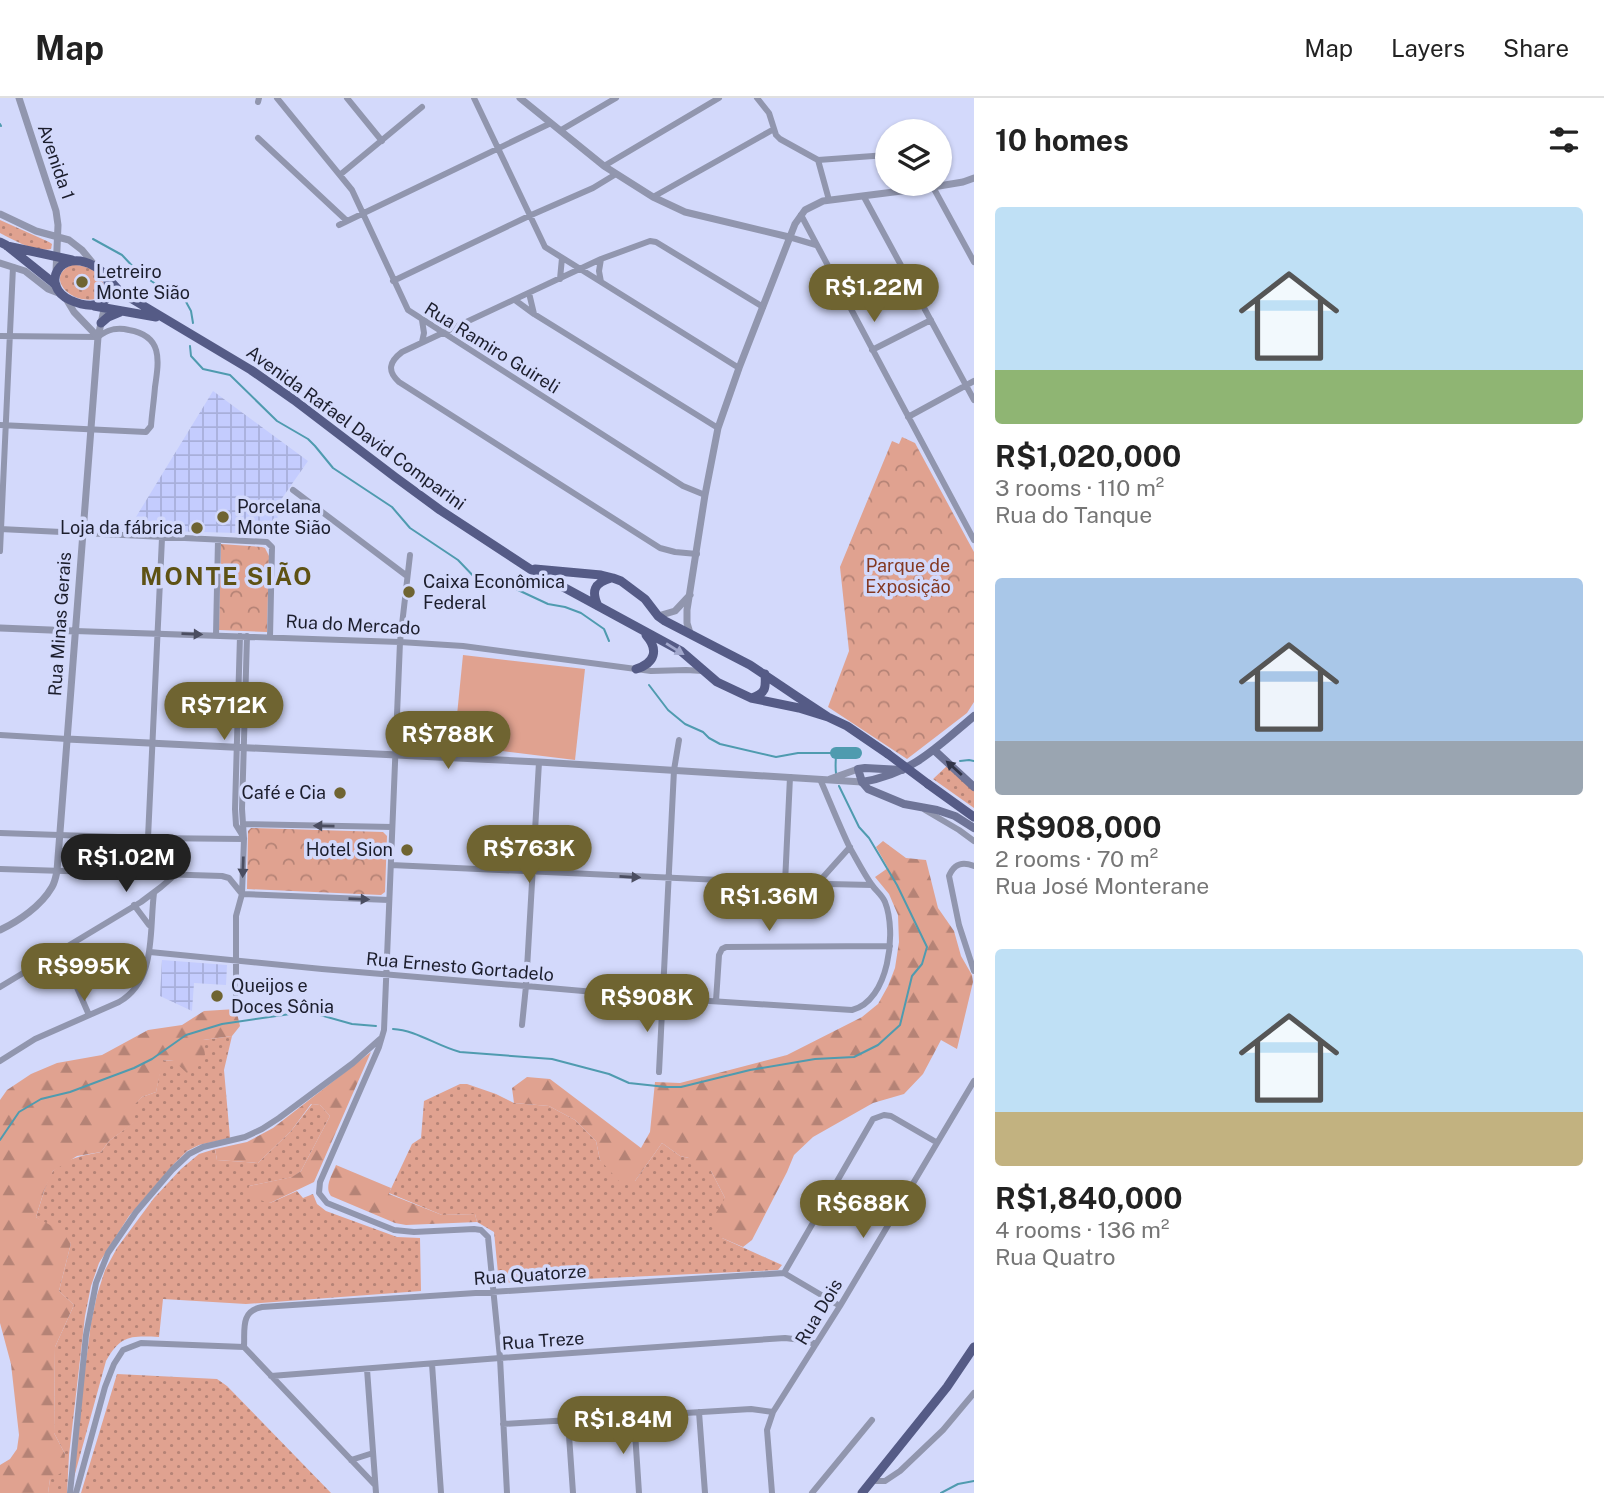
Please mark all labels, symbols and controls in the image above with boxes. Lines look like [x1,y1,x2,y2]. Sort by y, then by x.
text: Map [35,29,104,67]
text: Map [1304,34,1353,62]
text: Layers [1391,34,1465,62]
text: Share [1503,34,1569,62]
map controls [875,119,952,196]
button: layers [875,119,952,196]
icon: filters [1545,121,1583,159]
street label: Avenida 1 [34,122,79,202]
text: 10 homes [995,122,1129,158]
icon: home [1226,253,1352,379]
place label: Letreiro Monte Sião [96,261,190,303]
pin: R$1.22M [809,264,939,324]
text: R$1.22M [825,273,923,300]
marker: Letreiro Monte Sião [74,274,90,290]
street label: Rua Ramiro Guireli [421,297,564,398]
street label: Avenida Rafael David Comparini [243,341,470,514]
text: R$1,020,000 [995,438,1181,474]
text: 3 rooms · 110 m² [995,474,1164,501]
place label: Porcelana Monte Sião [237,496,331,538]
text: Rua do Tanque [995,501,1152,528]
marker: Porcelana Monte Sião [215,509,231,525]
place label: Loja da fábrica [60,517,183,538]
marker: Loja da fábrica [189,520,205,536]
street label: Rua Minas Gerais [44,551,75,697]
park label: Parque de Exposição [865,555,951,597]
district label: MONTE SIÃO [140,561,314,590]
place label: Caixa Econômica Federal [423,571,565,613]
marker: Caixa Econômica Federal [401,584,417,600]
street label: Rua do Mercado [285,610,421,639]
icon: home [1226,624,1352,750]
one-way arrow [181,629,203,640]
one-way arrow [666,643,685,655]
pin: R$712K [167,682,281,742]
text: R$712K [180,691,268,718]
pin: R$788K [391,712,505,771]
text: R$788K [401,720,495,747]
one-way arrow [946,761,963,777]
place label: Café e Cia [242,782,326,803]
marker: Café e Cia [332,785,348,801]
text: R$908,000 [995,809,1161,845]
one-way arrow [313,820,335,831]
pin: R$763K [472,826,586,885]
pin: R$1.02M [61,834,191,894]
text: R$763K [483,834,575,861]
place label: Hotel Sion [306,839,393,860]
marker: Hotel Sion [399,842,415,858]
text: R$1.02M [77,843,175,870]
text: 2 rooms · 70 m² [995,845,1158,872]
one-way arrow [238,856,249,878]
one-way arrow [619,871,641,882]
text: Rua José Monterane [995,872,1209,899]
pin: R$1.36M [704,874,834,933]
text: R$1.36M [719,882,819,909]
one-way arrow [348,894,370,905]
pin: R$995K [27,944,141,1003]
street label: Rua Ernesto Gortadelo [365,948,555,985]
text: R$995K [37,952,131,979]
pin: R$908K [590,974,704,1034]
place label: Queijos e Doces Sônia [231,975,334,1017]
text: R$908K [600,983,694,1010]
marker: Queijos e Doces Sônia [209,988,225,1004]
icon: home [1226,995,1352,1121]
pin: R$688K [806,1180,920,1240]
text: R$1,840,000 [995,1180,1183,1216]
text: R$688K [816,1189,910,1216]
text: 4 rooms · 136 m² [995,1216,1169,1243]
text: Rua Quatro [995,1243,1116,1270]
street label: Rua Quatorze [473,1260,587,1289]
street label: Rua Dois [791,1275,846,1348]
street label: Rua Treze [501,1327,585,1354]
pin: R$1.84M [558,1396,688,1456]
text: R$1.84M [573,1405,673,1432]

